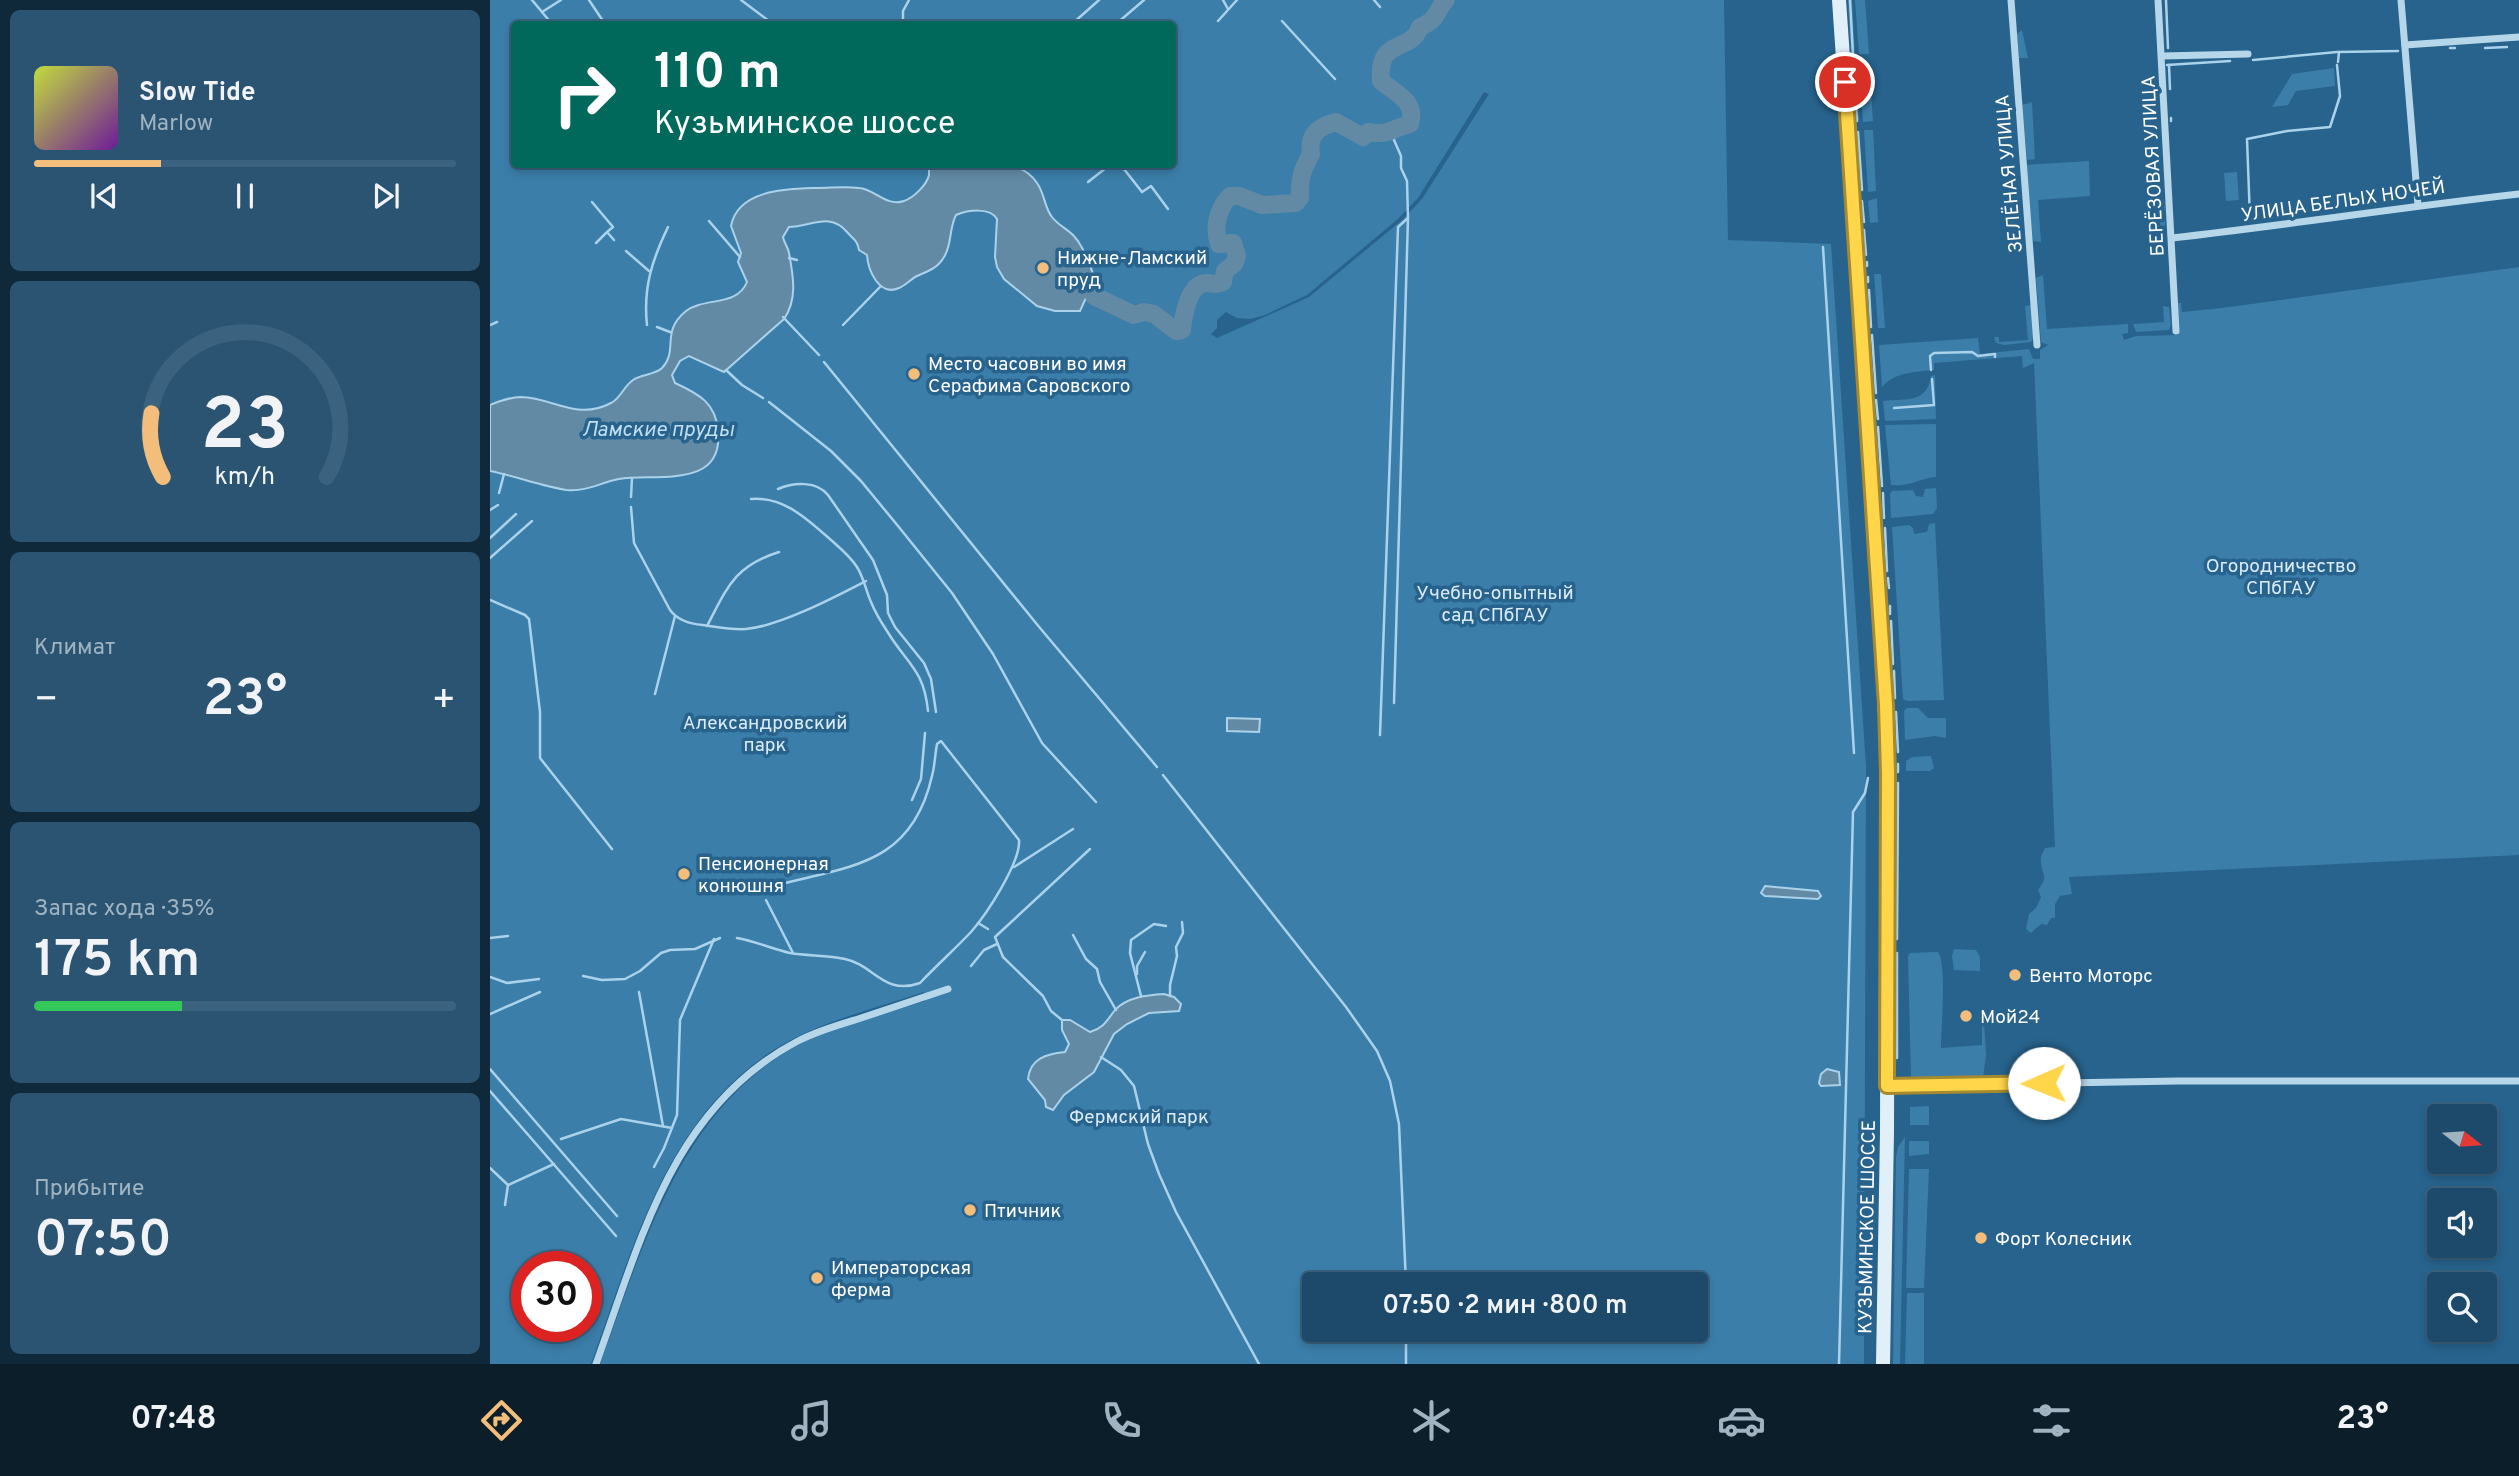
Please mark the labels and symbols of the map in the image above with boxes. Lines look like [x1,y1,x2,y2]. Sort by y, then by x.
pin [1815,52,1875,112]
street label: БЕРЁЗОВАЯ УЛИЦА [2136,75,2171,257]
street label: ЗЕЛЁНАЯ УЛИЦА [1990,94,2029,254]
street label: УЛИЦА БЕЛЫХ НОЧЕЙ [2240,175,2447,228]
place label: Нижне-Ламский пруд [1057,247,1207,293]
marker: Нижне-Ламский пруд [1035,260,1051,276]
place label: Место часовни во имя Серафима Саровского [928,353,1130,399]
marker: Место часовни во имя Серафима Саровского [906,366,922,382]
water label: Ламские пруды [582,417,734,444]
park label: Огородничество СПбГАУ [2206,555,2356,601]
park label: Учебно-опытный сад СПбГАУ [1416,582,1574,628]
park label: Александровский парк [683,712,847,758]
place label: Пенсионерная конюшня [698,853,829,899]
marker: Пенсионерная конюшня [676,866,692,882]
place label: Венто Моторс [2029,965,2153,989]
marker: Венто Моторс [2007,967,2023,983]
place label: Мой24 [1980,1006,2040,1030]
marker: Мой24 [1958,1008,1974,1024]
position arrow [2007,1046,2081,1120]
north arrow [2427,1104,2497,1174]
park label: Фермский парк [1069,1106,1209,1130]
street label: КУЗЬМИНСКОЕ ШОССЕ [1854,1120,1882,1334]
place label: Птичник [984,1200,1062,1224]
marker: Птичник [962,1202,978,1218]
place label: Форт Колесник [1995,1228,2133,1252]
marker: Форт Колесник [1973,1230,1989,1246]
speed limit sign: 30 [511,1251,602,1342]
place label: Императорская ферма [831,1257,971,1303]
marker: Императорская ферма [809,1270,825,1286]

